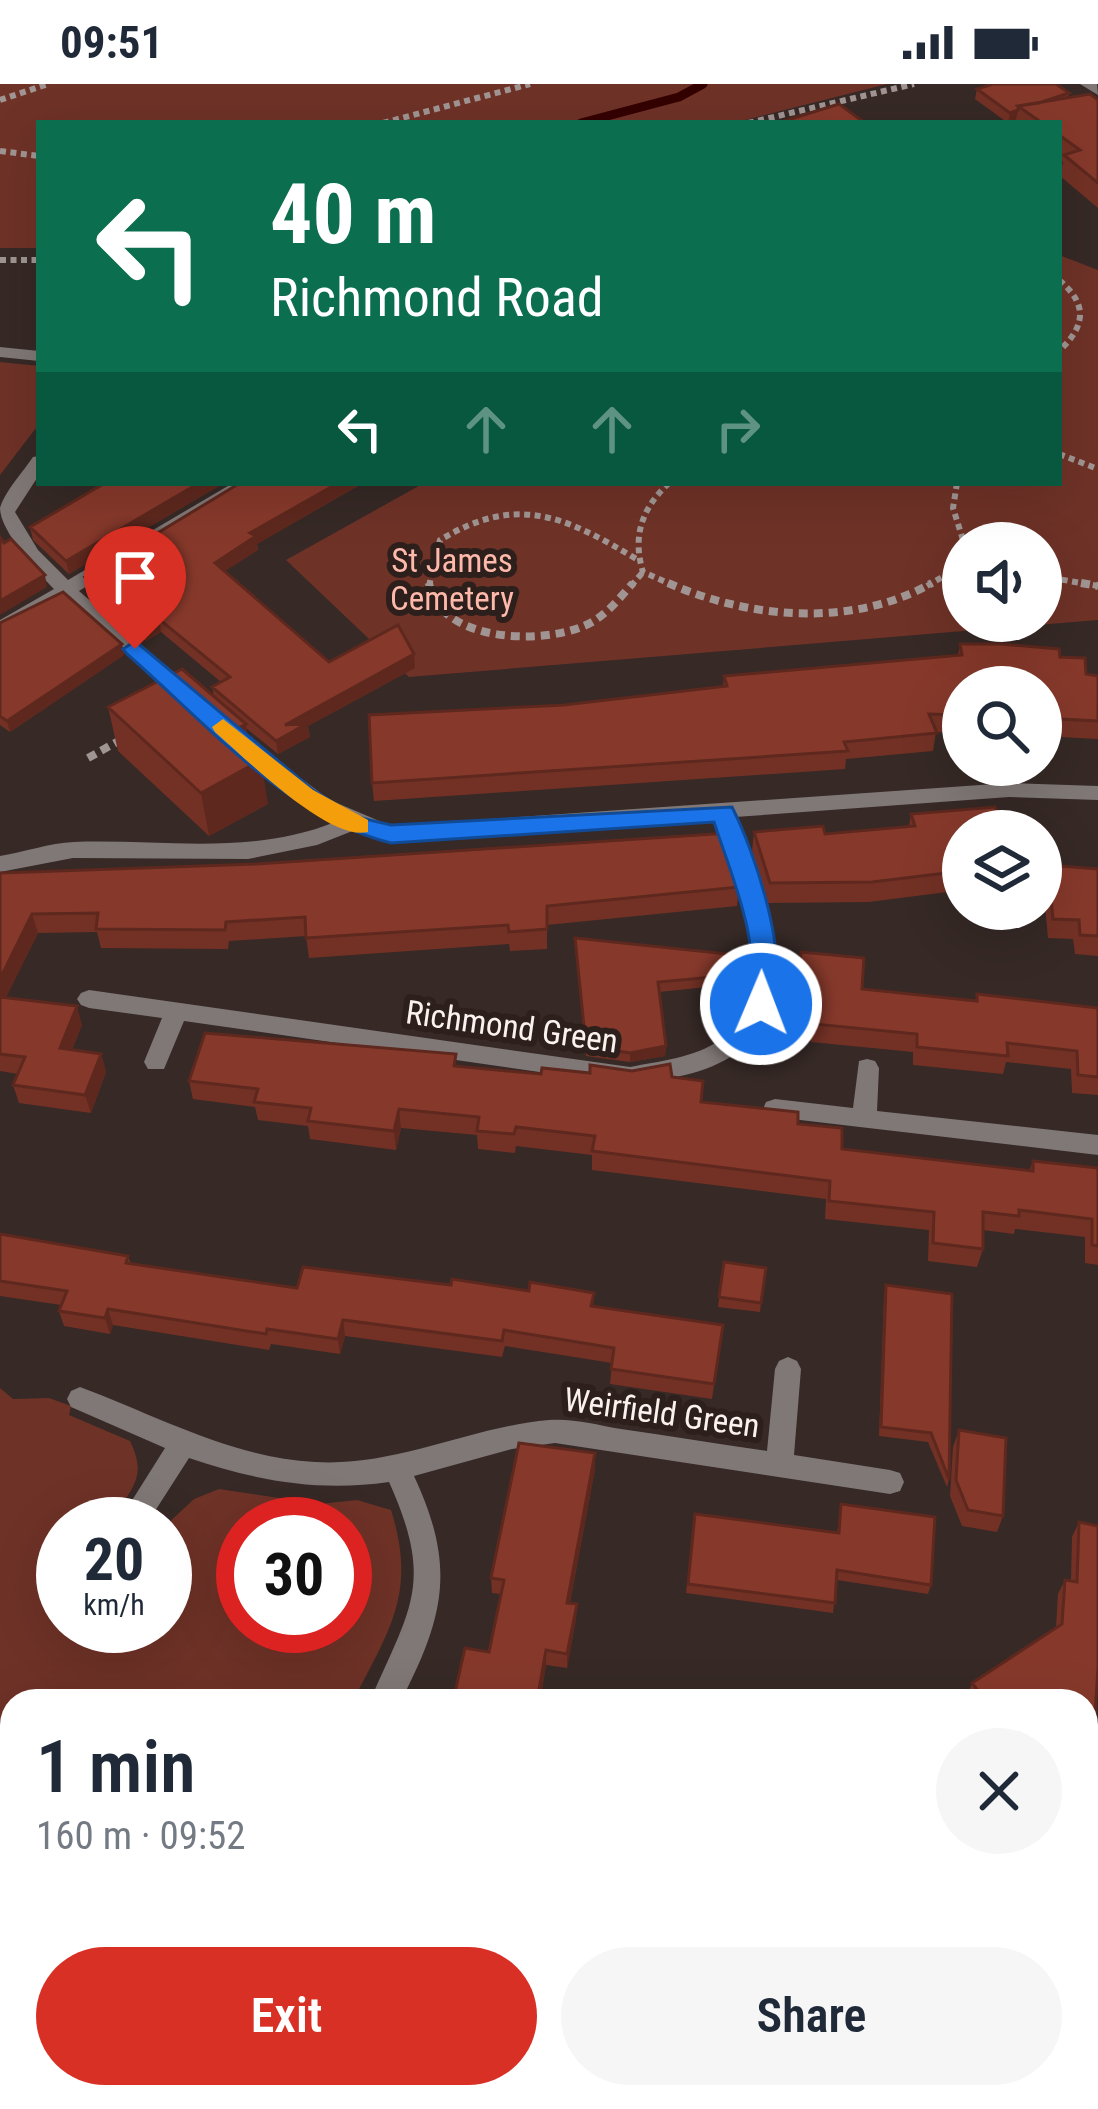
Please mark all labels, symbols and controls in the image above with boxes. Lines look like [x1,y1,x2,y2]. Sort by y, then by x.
text: 09:51 [60,16,163,69]
text: 40 m [270,165,437,264]
icon: left [72,168,228,324]
text: Richmond Road [270,266,604,329]
icon: left [327,396,393,462]
icon: ahead [453,396,519,462]
icon: ahead [579,396,645,462]
icon: right [705,396,771,462]
map controls [942,522,1062,930]
button: sound [942,522,1062,642]
pin [84,526,186,649]
park label: St James Cemetery [390,541,514,618]
icon: arrive [102,544,168,610]
button: search [942,666,1062,786]
button: layers [942,810,1062,930]
position arrow [698,941,824,1067]
street label: Richmond Green [403,992,620,1061]
street label: Weirfield Green [562,1379,762,1446]
speed limit sign: 30 [216,1497,372,1653]
text: 20 [84,1524,144,1595]
text: km/h [83,1587,145,1622]
text: 1 min [36,1725,195,1810]
button: close [936,1728,1062,1854]
text: 160 m · 09:52 [36,1813,246,1859]
button: Exit [36,1947,537,2085]
button: Share [561,1947,1062,2085]

